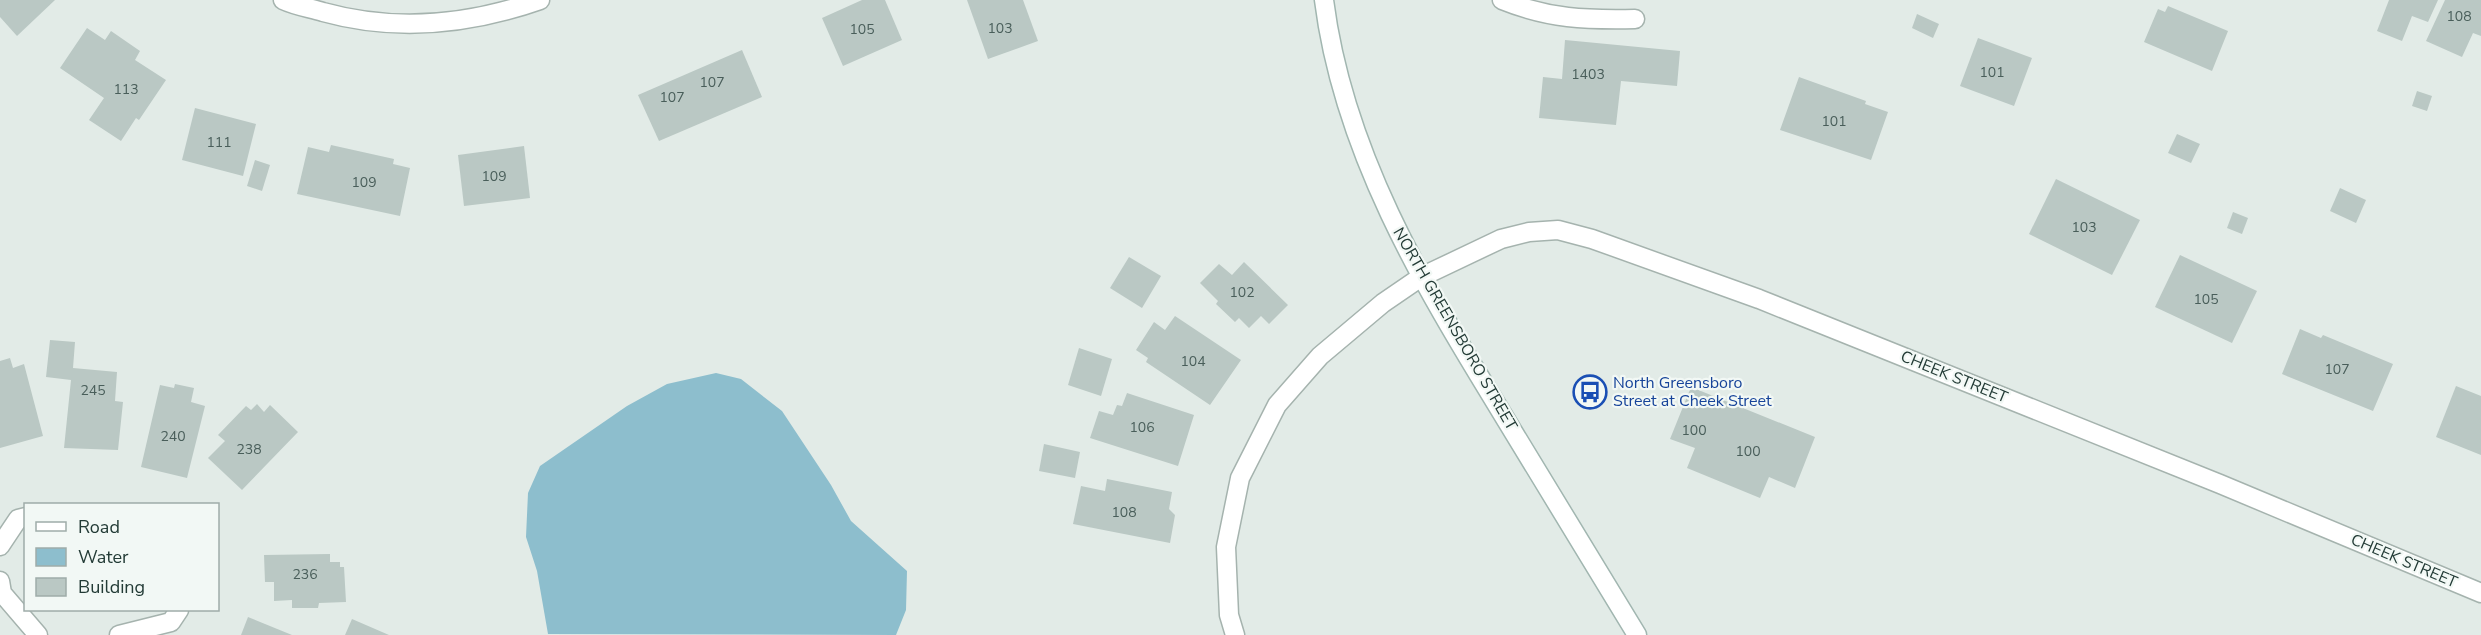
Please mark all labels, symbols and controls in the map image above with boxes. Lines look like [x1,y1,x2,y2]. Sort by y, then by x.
house number: 108 [2446,7,2472,26]
house number: 103 [987,19,1013,38]
house number: 105 [849,20,875,39]
house number: 101 [1979,63,2005,82]
house number: 1403 [1571,65,1605,84]
house number: 107 [699,73,725,92]
house number: 113 [113,80,139,99]
house number: 107 [659,88,685,107]
house number: 101 [1821,112,1847,131]
house number: 111 [206,133,232,152]
house number: 109 [481,167,507,186]
house number: 109 [351,173,377,192]
house number: 103 [2071,218,2097,237]
street label: NORTH GREENSBORO STREET [1388,223,1523,435]
house number: 102 [1229,283,1255,302]
house number: 105 [2193,290,2219,309]
street label: CHEEK STREET [1897,345,2011,409]
house number: 104 [1180,352,1206,371]
house number: 107 [2324,360,2350,379]
place label: North Greensboro Street at Cheek Street [1613,372,1772,412]
bus stop icon: North Greensboro Street at Cheek Street [1572,374,1608,410]
house number: 245 [80,381,106,400]
house number: 106 [1129,418,1155,437]
house number: 100 [1681,421,1707,440]
house number: 240 [160,427,186,446]
house number: 238 [236,440,262,459]
house number: 100 [1735,442,1761,461]
legend [24,503,219,611]
house number: 108 [1111,503,1137,522]
text: Road [78,515,120,539]
street label: CHEEK STREET [2347,529,2461,593]
text: Water [78,545,129,569]
house number: 236 [292,565,318,584]
text: Building [78,575,145,599]

